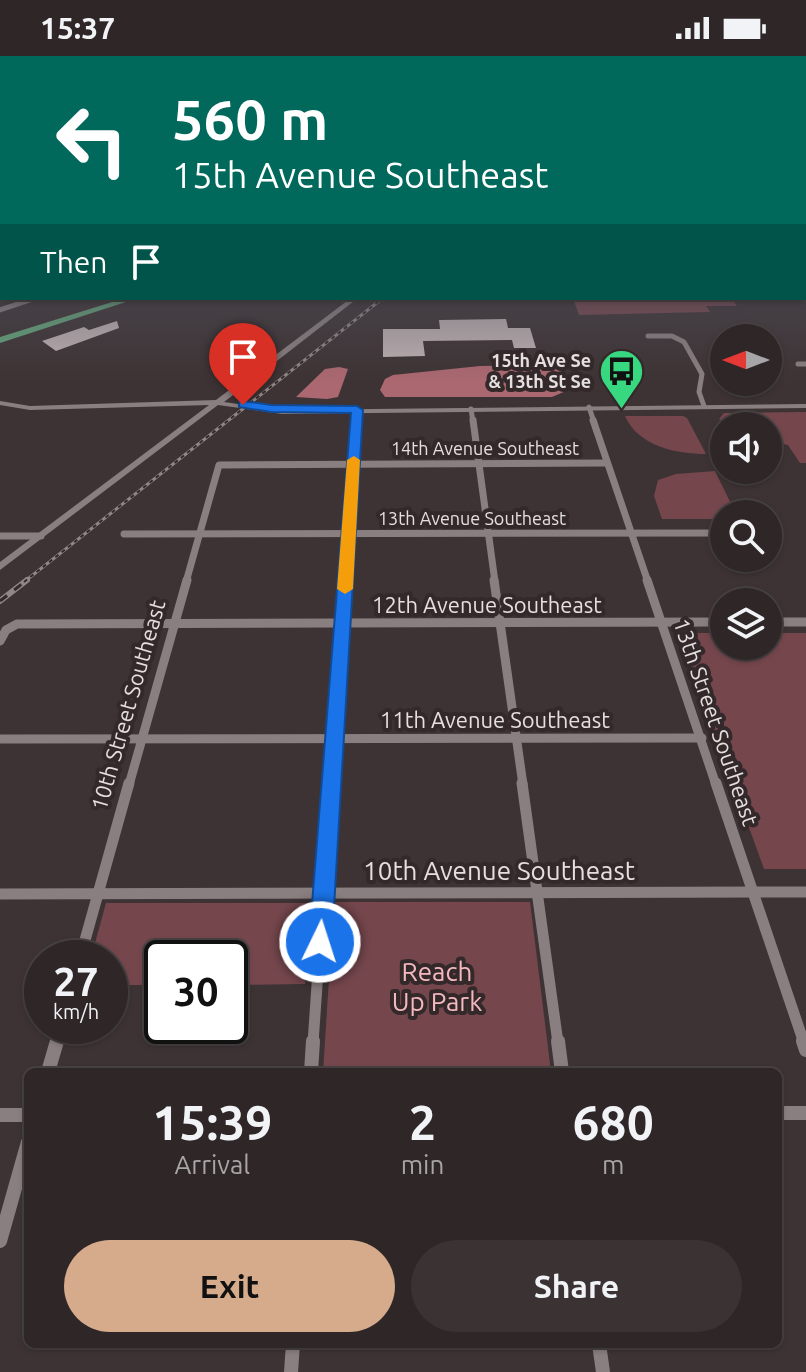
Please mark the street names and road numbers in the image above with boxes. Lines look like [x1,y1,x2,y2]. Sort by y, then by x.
street label: 14th Avenue Southeast [391,438,579,458]
street label: 13th Avenue Southeast [378,508,566,528]
street label: 12th Avenue Southeast [372,592,602,617]
street label: 10th Street Southeast [86,597,170,813]
street label: 13th Street Southeast [669,615,764,829]
street label: 11th Avenue Southeast [380,707,610,732]
street label: 10th Avenue Southeast [363,856,635,885]

